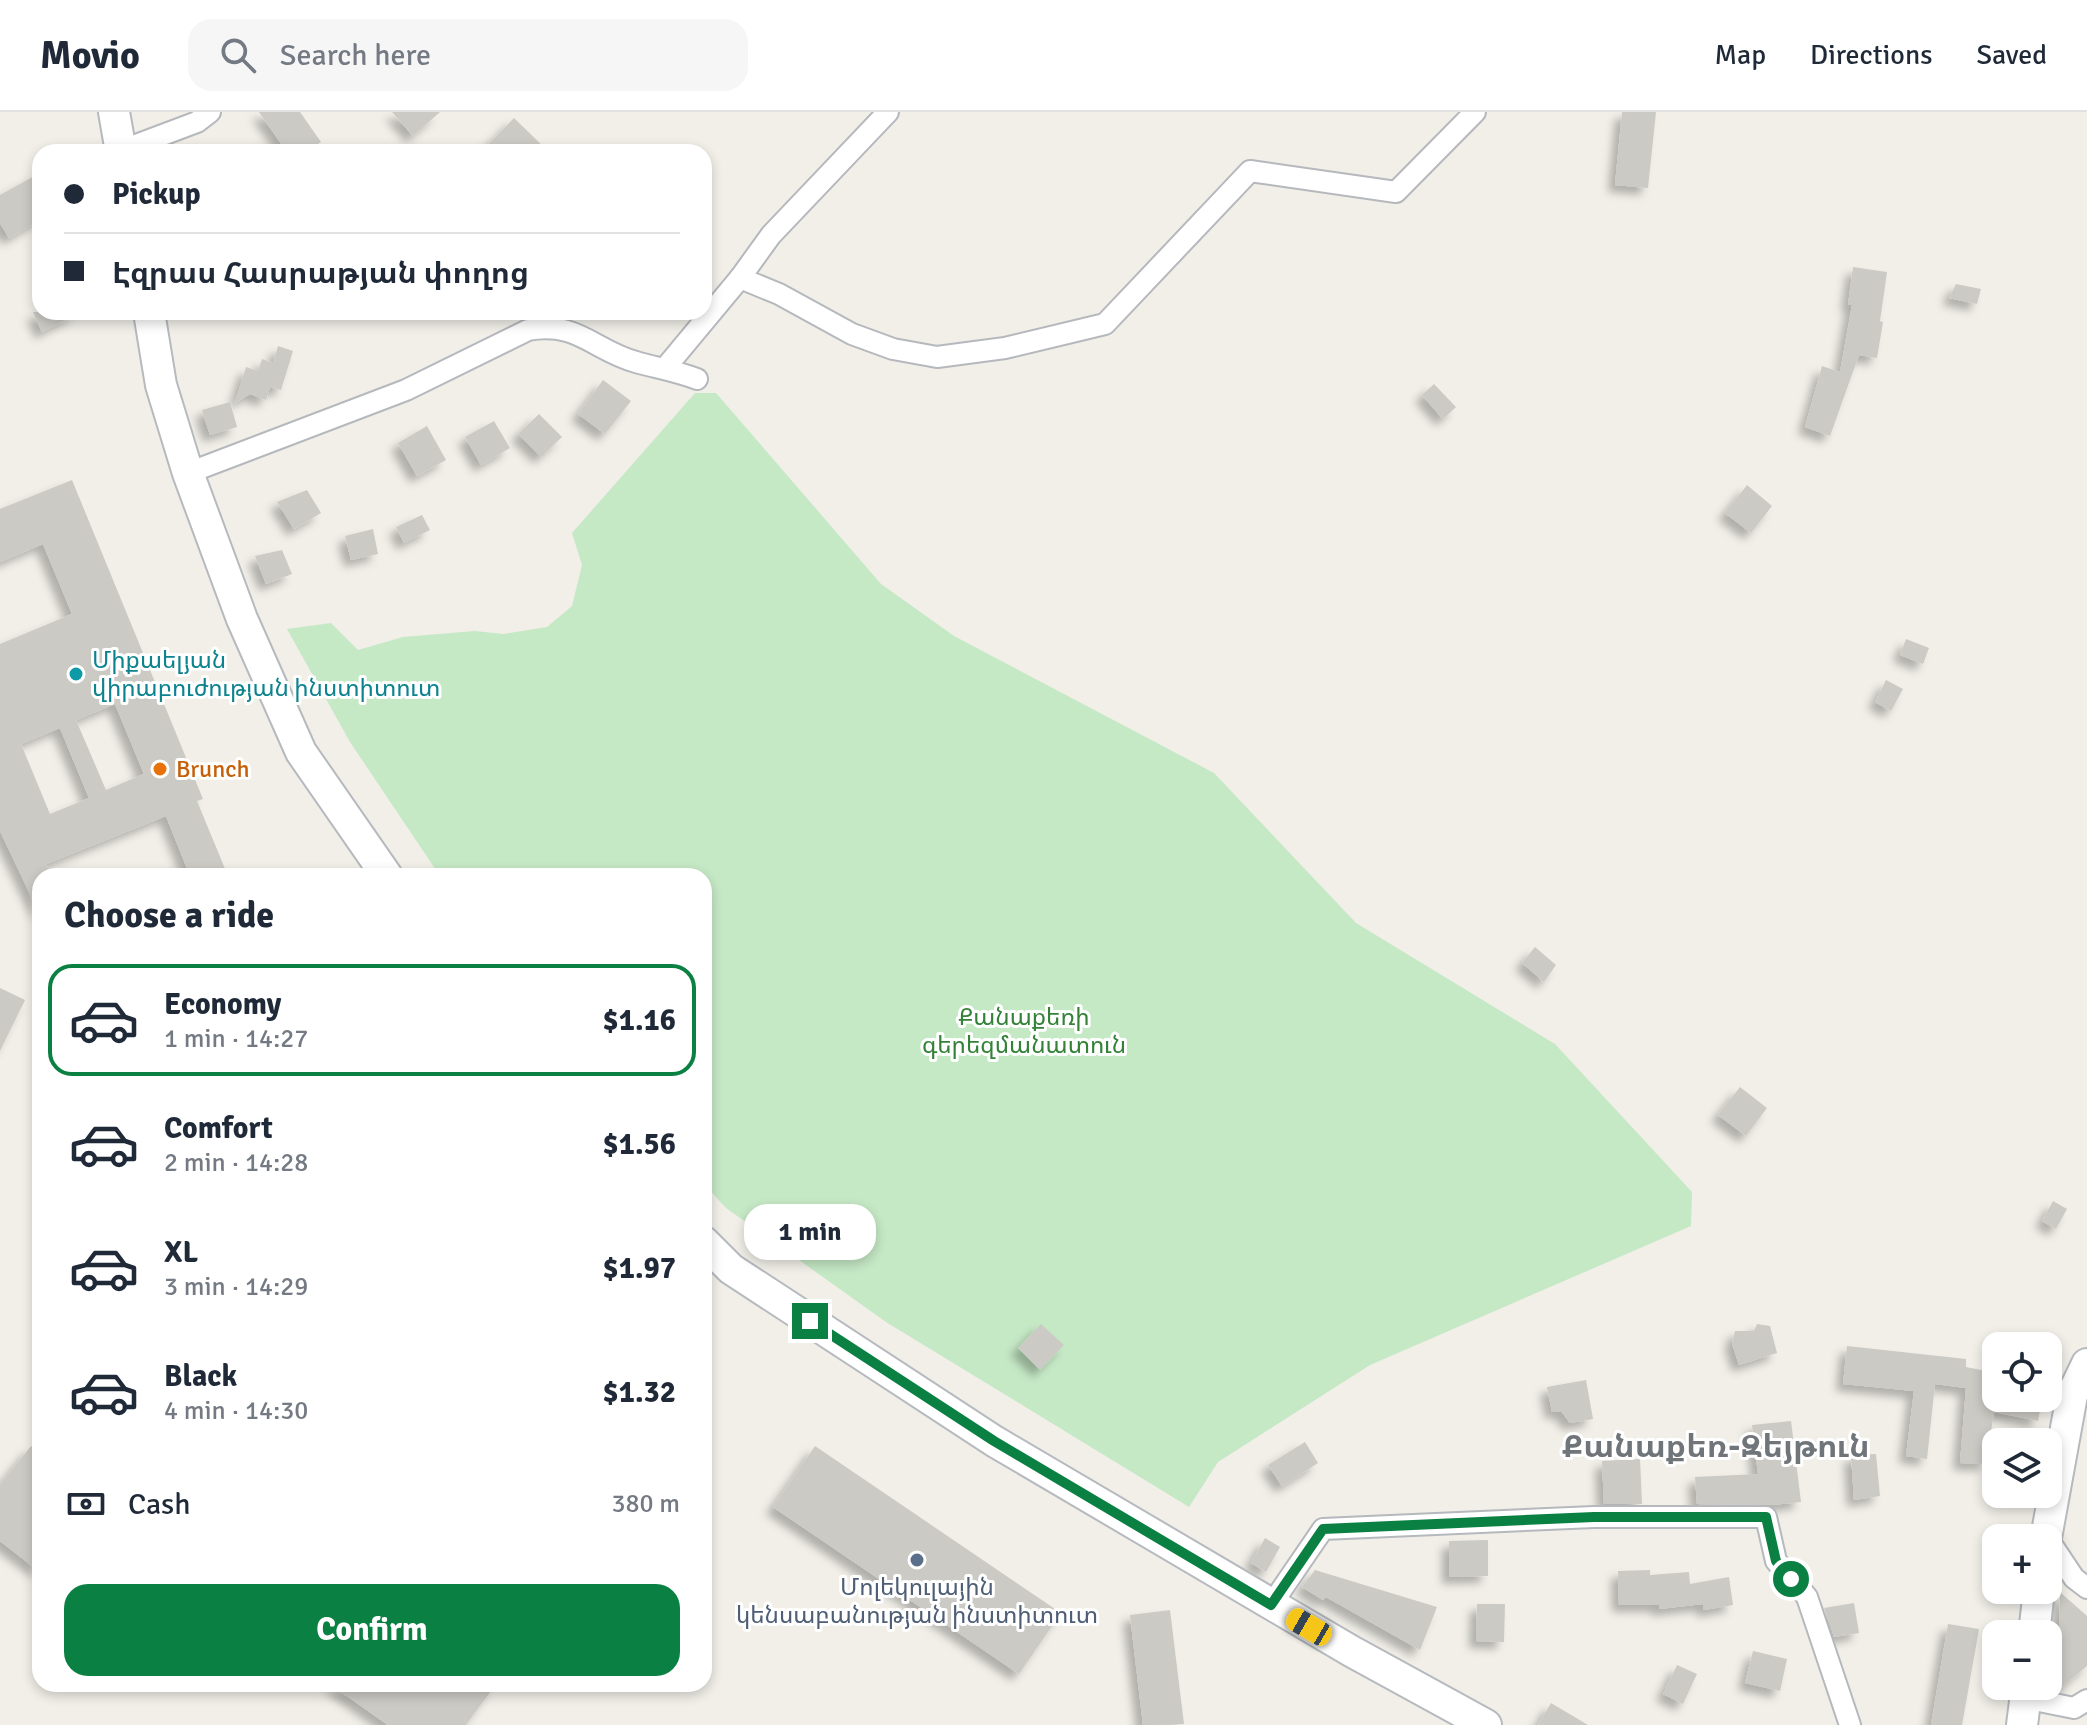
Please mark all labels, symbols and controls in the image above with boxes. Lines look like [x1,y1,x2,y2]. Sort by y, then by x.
search box [188,19,748,91]
text: Movio [40,32,140,79]
icon: search [216,33,260,77]
text: Search here [280,37,431,74]
text: Map [1714,38,1766,72]
text: Directions [1810,38,1932,72]
text: Saved [1976,38,2047,72]
text: Pickup [112,176,201,213]
text: Էզրաս Հասրաթյան փողոց [112,255,529,292]
place label: Միքաելյան վիրաբուժության ինստիտուտ [92,645,440,703]
marker: Միքաելյան վիրաբուժության ինստիտուտ [67,665,85,683]
place label: Brunch [176,754,250,784]
marker: Brunch [151,760,169,778]
text: Choose a ride [64,893,274,938]
icon: car [68,984,140,1056]
text: Economy [164,986,281,1023]
text: $1.16 [603,1002,676,1039]
park label: Քանաքեռի գերեզմանատուն [922,1002,1126,1060]
text: 1 min · 14:27 [164,1023,308,1055]
icon: car [68,1108,140,1180]
text: Comfort [164,1110,273,1147]
text: $1.56 [603,1126,676,1163]
text: 2 min · 14:28 [164,1147,308,1179]
callout: 1 min [744,1205,876,1261]
text: 1 min [779,1216,841,1248]
icon: car [68,1232,140,1304]
text: XL [164,1234,198,1271]
text: $1.97 [603,1250,676,1287]
text: 3 min · 14:29 [164,1271,308,1303]
route end [792,1303,828,1339]
map controls [1982,1332,2062,1700]
button: locate [1982,1332,2062,1412]
icon: car [68,1356,140,1428]
text: Black [164,1358,237,1395]
text: $1.32 [603,1374,676,1411]
text: 4 min · 14:30 [164,1395,308,1427]
district label: Քանաքեռ-Զեյթուն [1562,1427,1870,1466]
button: layers [1982,1428,2062,1508]
icon: cash [64,1482,108,1526]
text: Cash [128,1486,191,1523]
text: 380 m [611,1488,680,1520]
button: + [1982,1524,2062,1604]
marker: Մոլեկուլային կենսաբանության ինստիտուտ [908,1551,926,1569]
route start [1773,1561,1809,1597]
place label: Մոլեկուլային կենսաբանության ինստիտուտ [736,1572,1098,1630]
button: Confirm [64,1584,680,1676]
car [1282,1605,1336,1649]
button: − [1982,1620,2062,1700]

